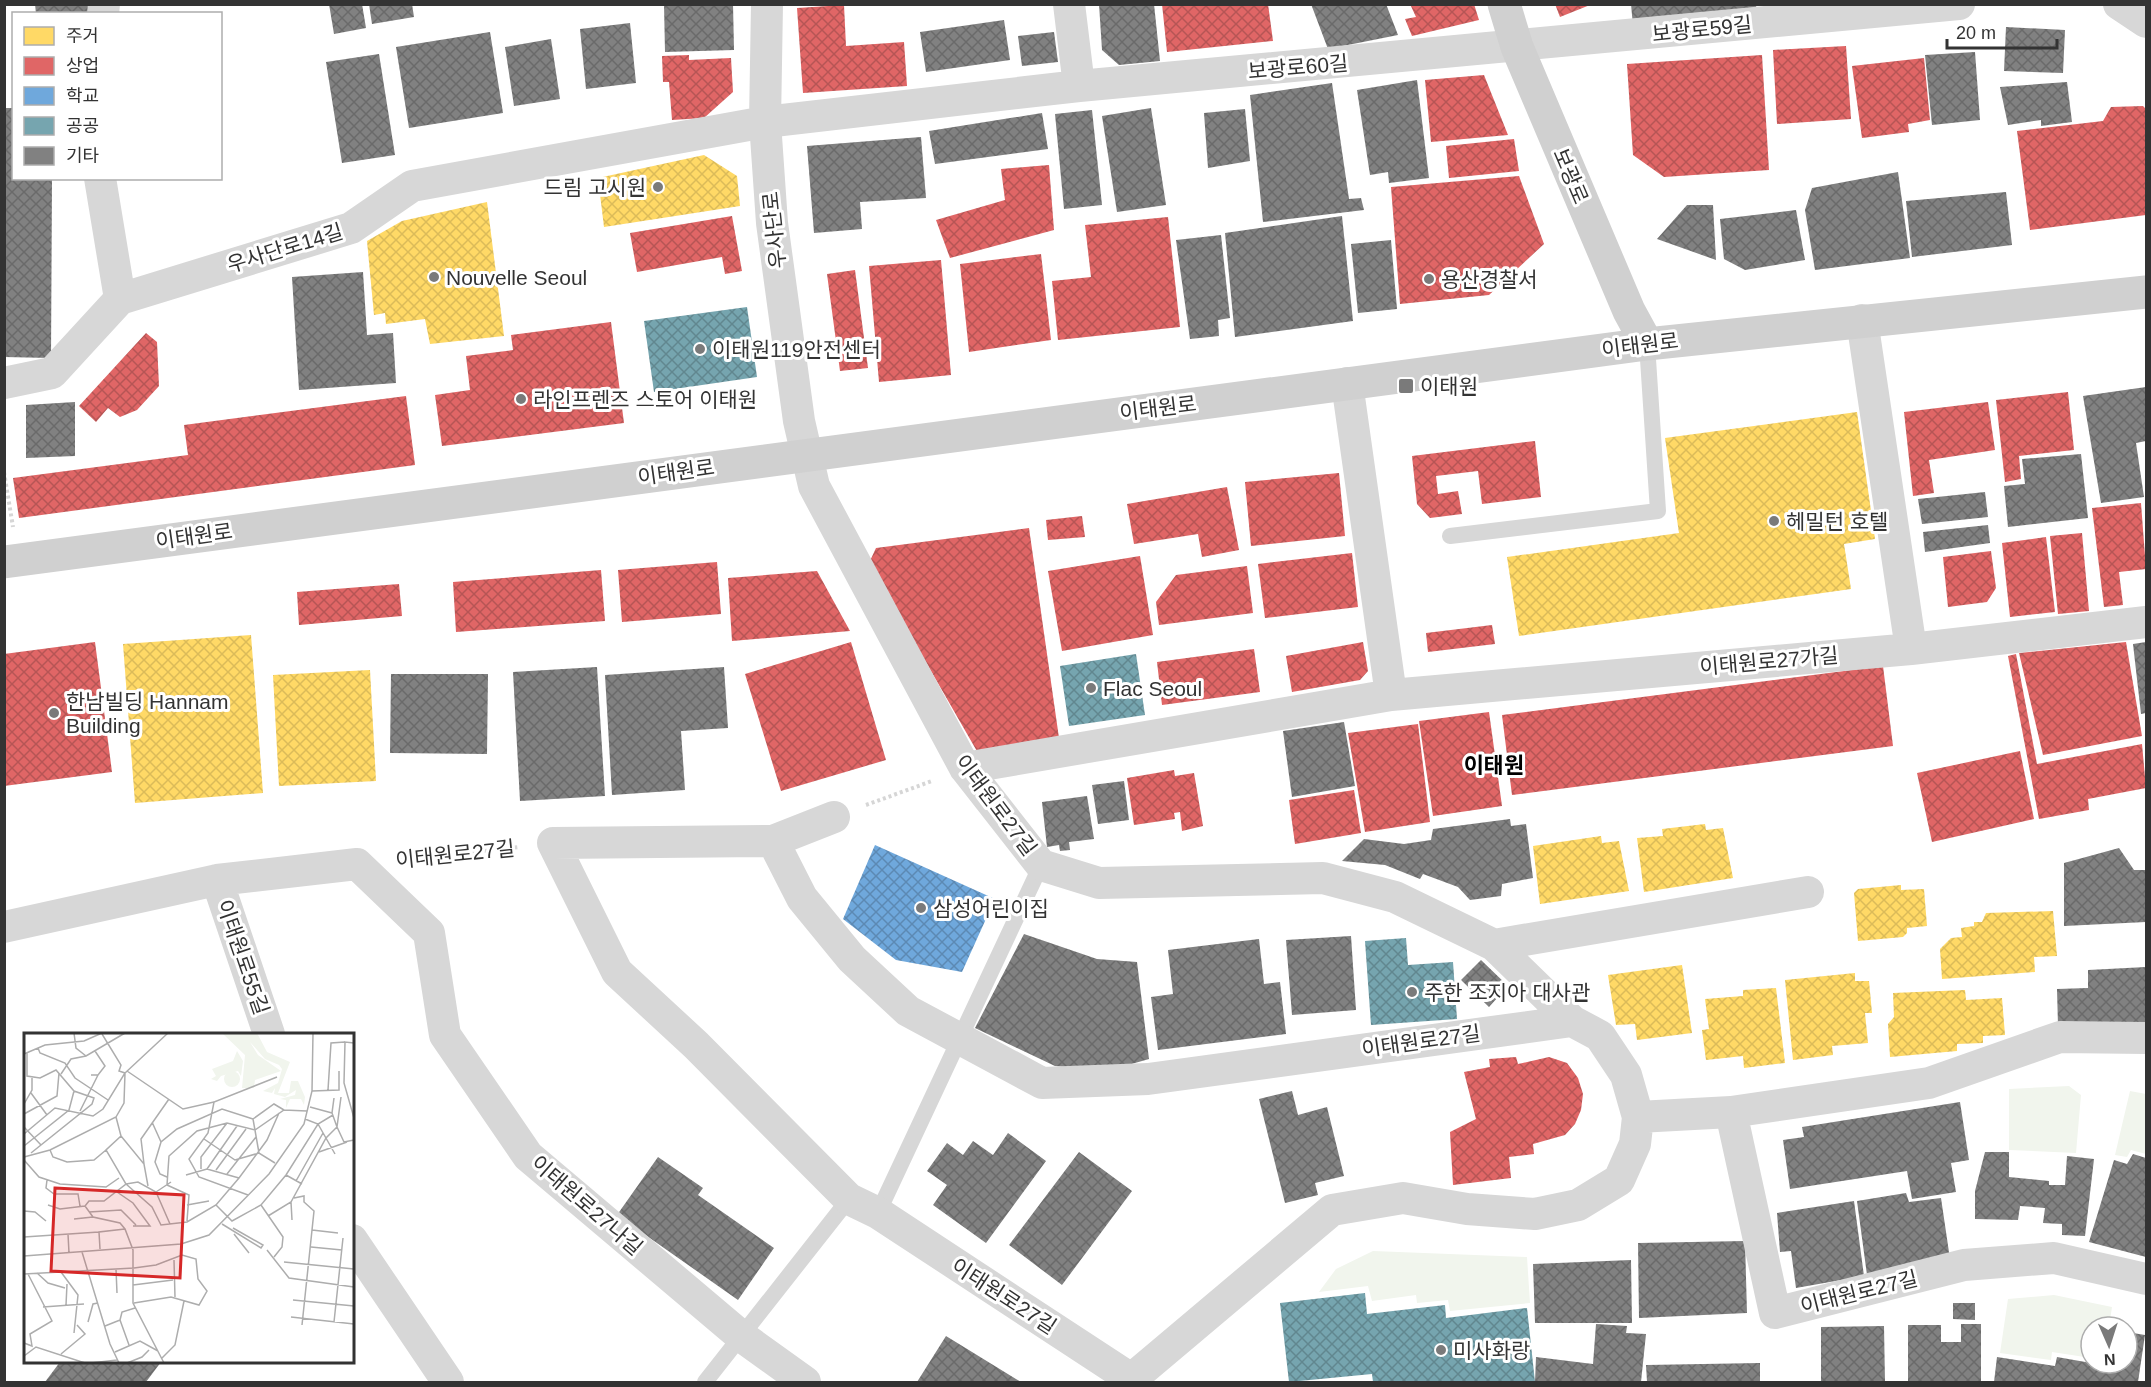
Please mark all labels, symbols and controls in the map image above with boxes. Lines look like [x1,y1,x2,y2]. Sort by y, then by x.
legend [12,12,222,180]
street label: 보광로59길 [1651,12,1753,46]
scale bar [1947,12,2056,50]
text: 20 m [1956,23,1996,43]
text: 주거 [66,26,99,46]
street label: 보광로60길 [1247,51,1349,83]
text: 상업 [66,56,99,76]
text: 학교 [66,86,99,106]
text: 공공 [66,116,99,136]
street label: 보광로 [1549,145,1593,207]
text: 기타 [66,146,100,166]
place label: 드림 고시원 [544,176,646,199]
marker: 드림 고시원 [651,180,665,194]
street label: 우사단로 [759,190,789,270]
street label: 우사단로14길 [224,219,346,277]
place label: Nouvelle Seoul [446,266,587,289]
place label: 용산경찰서 [1441,268,1538,291]
marker: Nouvelle Seoul [427,270,441,284]
marker: 용산경찰서 [1422,272,1436,286]
street label: 이태원로 [1600,329,1680,361]
place label: 이태원119안전센터 [712,338,881,361]
marker: 이태원119안전센터 [693,342,707,356]
place label: 이태원 [1420,375,1478,398]
marker: 이태원 [1397,377,1415,395]
place label: 라인프렌즈 스토어 이태원 [533,388,757,411]
marker: 라인프렌즈 스토어 이태원 [514,392,528,406]
street label: 이태원로 [1118,392,1198,424]
street label: 이태원로 [636,455,716,489]
place label: 헤밀턴 호텔 [1786,510,1888,533]
marker: 헤밀턴 호텔 [1767,514,1781,528]
street label: 이태원로 [154,519,234,553]
street label: 이태원로27가길 [1699,643,1839,679]
place label: Flac Seoul [1103,677,1202,700]
marker: Flac Seoul [1084,681,1098,695]
place label: 한남빌딩 Hannam Building [66,690,229,737]
marker: 한남빌딩 Hannam Building [47,706,61,720]
street label: 이태원로27길 [951,750,1041,860]
district label: 이태원 [1464,753,1524,778]
street label: 이태원로27길 [394,836,516,872]
street label: 이태원로55길 [213,897,273,1017]
place label: 삼성어린이집 [933,897,1049,920]
marker: 삼성어린이집 [914,901,928,915]
place label: 주한 조지아 대사관 [1424,981,1590,1004]
marker: 주한 조지아 대사관 [1405,985,1419,999]
street label: 이태원로27길 [1360,1021,1482,1061]
inset map [24,1033,354,1363]
street label: 이태원로27나길 [527,1151,647,1259]
street label: 이태원로27길 [947,1254,1061,1338]
street label: 이태원로27길 [1798,1266,1920,1318]
north arrow [2079,1315,2139,1375]
place label: 미사화랑 [1453,1339,1530,1362]
marker: 미사화랑 [1434,1343,1448,1357]
text: N [2104,1351,2116,1368]

